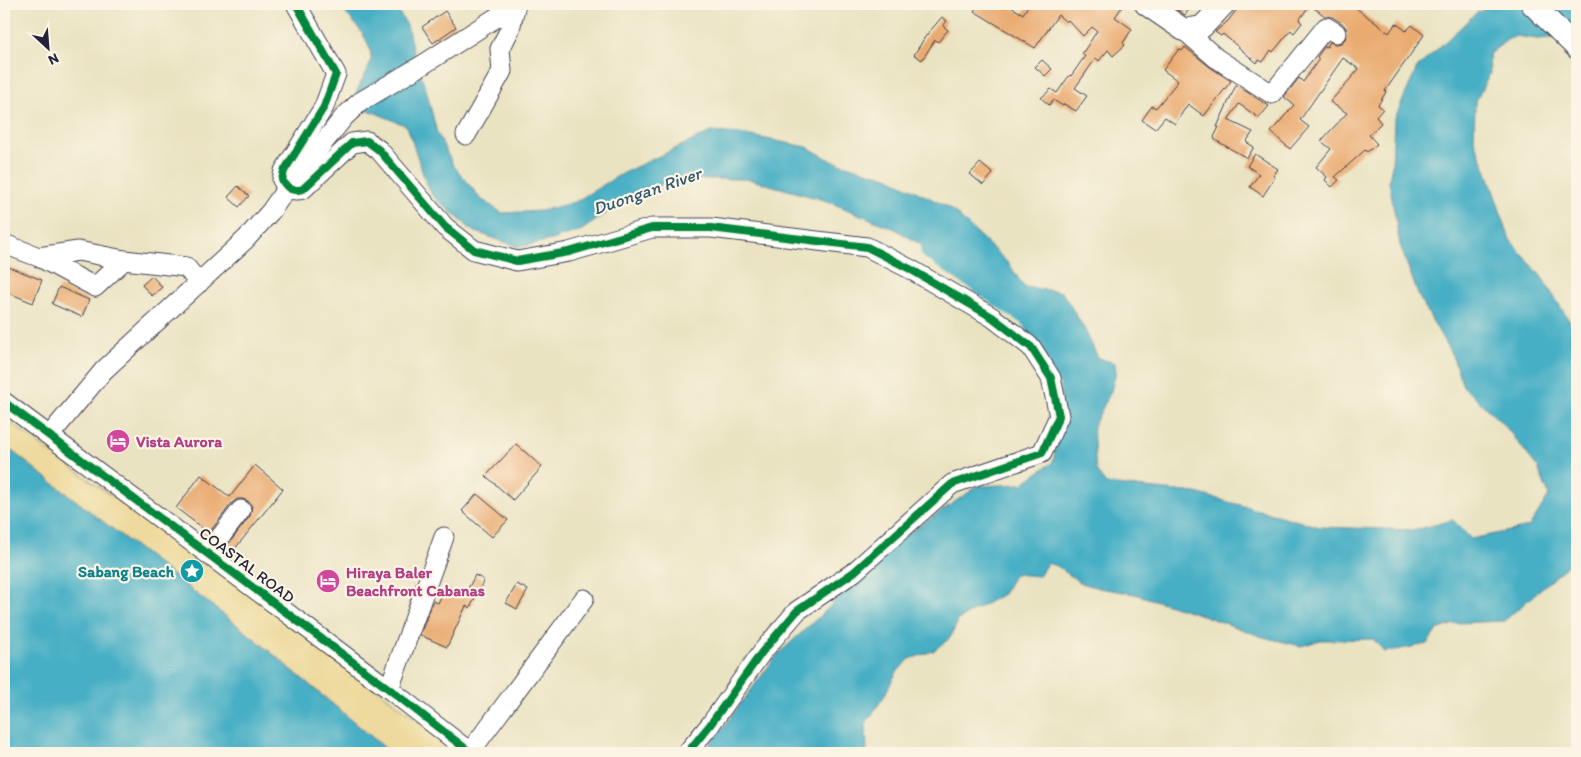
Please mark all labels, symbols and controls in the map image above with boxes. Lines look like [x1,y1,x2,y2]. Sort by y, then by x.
north arrow [22,22,72,72]
text: N [46,50,61,69]
water label: Duongan River [590,161,706,220]
hotel icon: Vista Aurora [105,428,131,454]
place label: Vista Aurora [136,432,222,451]
street label: COASTAL ROAD [196,523,298,607]
place icon: Sabang Beach [179,558,205,584]
place label: Sabang Beach [78,562,175,582]
place label: Hiraya Baler Beachfront Cabanas [346,563,485,600]
hotel icon: Hiraya Baler Beachfront Cabanas [315,568,341,594]

